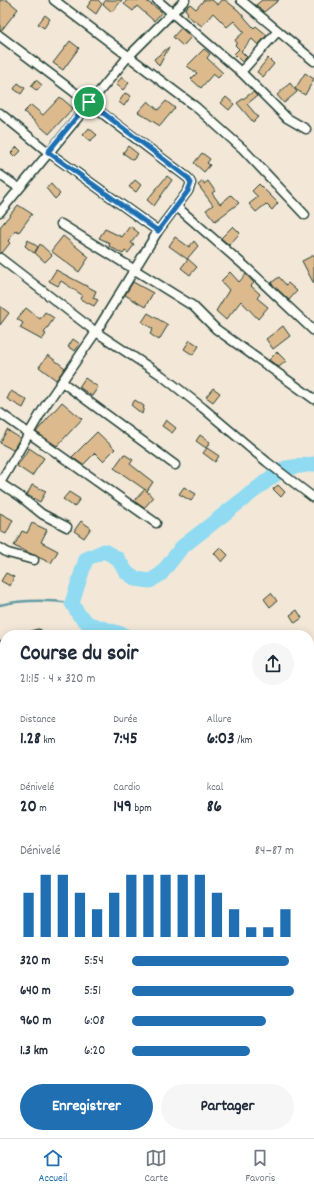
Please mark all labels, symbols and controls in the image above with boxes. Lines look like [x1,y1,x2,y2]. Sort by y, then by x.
pin [72,85,106,119]
icon: arrive [78,91,100,113]
text: Course du soir [20,639,138,670]
button: share [252,643,294,685]
text: 21:15 · 4 × 320 m [20,670,95,689]
text: Distance [20,712,56,728]
text: Durée [113,712,137,728]
text: Allure [207,712,232,728]
text: 1.28 [20,728,41,752]
text: 7:45 [113,728,138,752]
text: 6:03 [207,728,235,752]
text: km [41,733,55,749]
text: /km [235,733,252,749]
text: Dénivelé [20,780,54,796]
text: Cardio [113,780,140,796]
text: kcal [207,780,223,796]
text: 20 [20,796,37,820]
text: 149 [113,796,132,820]
text: 86 [207,796,222,820]
text: m [37,801,47,817]
text: bpm [132,801,152,817]
text: Dénivelé [20,842,61,861]
text: 84–87 m [255,842,294,861]
text: 320 m [20,952,50,971]
text: 5:54 [84,952,104,971]
text: 640 m [20,982,51,1001]
text: 5:51 [84,982,101,1001]
text: 960 m [20,1012,51,1031]
text: 6:08 [84,1012,105,1031]
text: 1.3 km [20,1042,48,1061]
text: 6:20 [84,1042,105,1061]
button: Enregistrer [20,1084,153,1130]
button: Partager [161,1084,294,1130]
tab: Accueil [39,1147,68,1187]
tab: Carte [145,1147,168,1187]
tab: Favoris [245,1147,275,1187]

